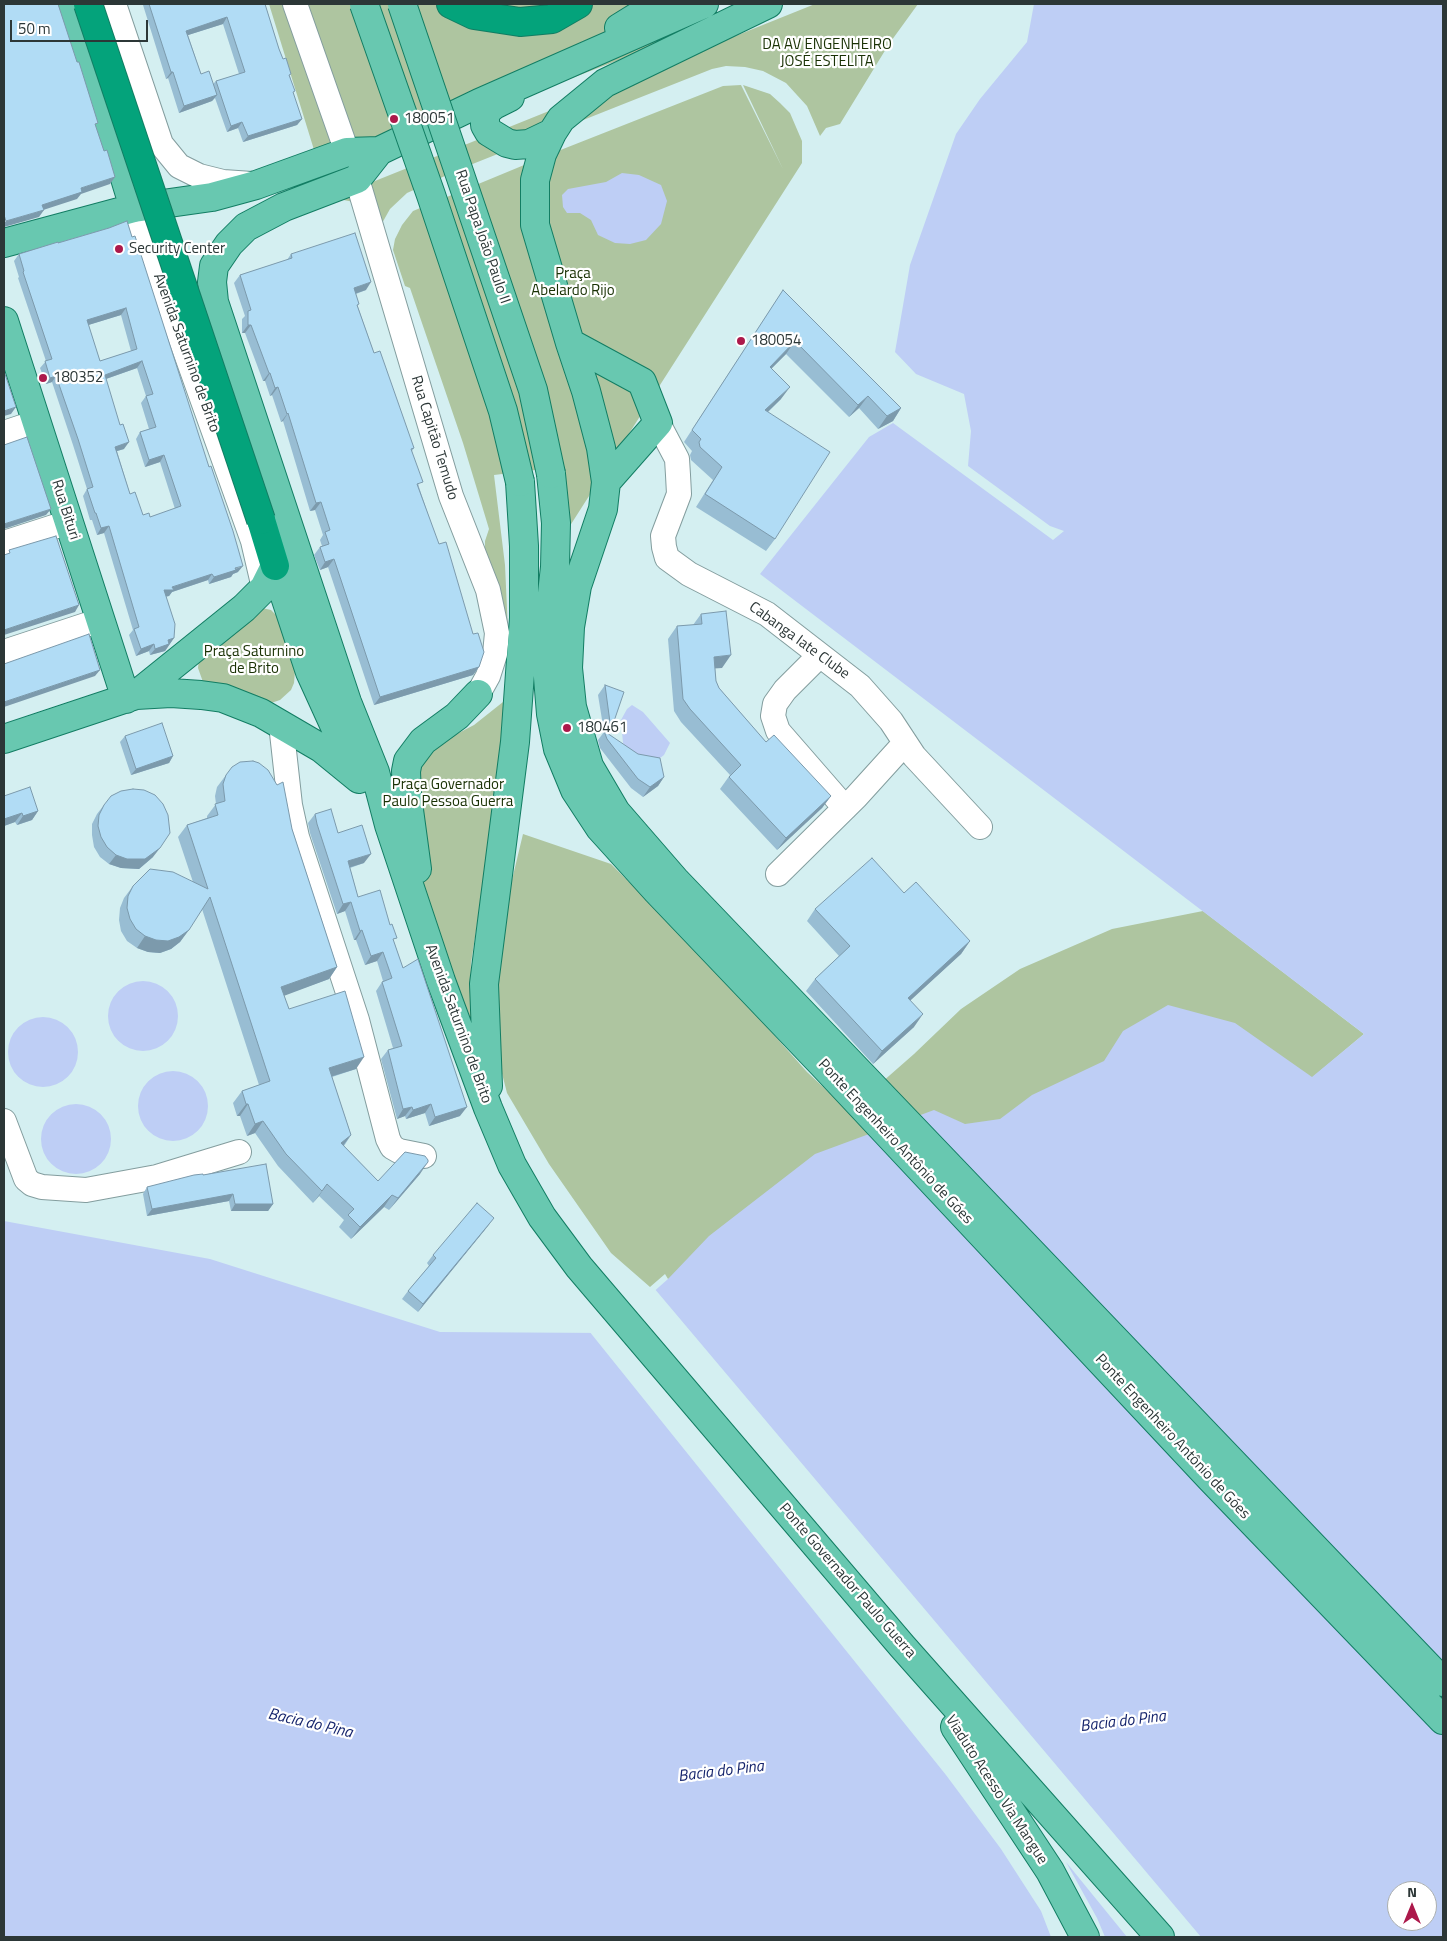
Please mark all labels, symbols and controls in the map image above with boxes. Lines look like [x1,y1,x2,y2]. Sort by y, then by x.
scale bar [12,10,150,42]
text: 50 m [18,17,51,40]
park label: DA AV ENGENHEIRO JOSÉ ESTELITA [762,36,892,71]
place label: 180051 [404,110,454,128]
marker: 180051 [388,113,400,125]
street label: Rua Papa João Paulo II [451,168,513,306]
place label: Security Center [129,240,225,258]
marker: Security Center [113,243,125,255]
park label: Praça Abelardo Rijo [531,265,615,300]
street label: Avenida Saturnino de Brito [149,271,223,435]
place label: 180054 [751,332,801,350]
marker: 180054 [735,335,747,347]
place label: 180352 [53,369,103,387]
marker: 180352 [37,372,49,384]
street label: Rua Capitão Temudo [406,374,462,502]
street label: Rua Bituri [47,478,83,542]
street label: Cabanga Iate Clube [745,598,853,684]
park label: Praça Saturnino de Brito [204,643,304,678]
place label: 180461 [577,719,627,737]
marker: 180461 [561,722,573,734]
park label: Praça Governador Paulo Pessoa Guerra [383,776,513,811]
street label: Avenida Saturnino de Brito [421,942,495,1106]
street label: Ponte Engenheiro Antônio de Góes [814,1056,976,1228]
street label: Ponte Engenheiro Antônio de Góes [1091,1351,1253,1523]
street label: Ponte Governador Paulo Guerra [775,1500,919,1662]
water label: Bacia do Pina [266,1705,354,1743]
water label: Bacia do Pina [1079,1707,1167,1737]
street label: Viaduto Acesso Via Mangue [941,1712,1051,1868]
water label: Bacia do Pina [677,1757,765,1787]
north arrow [1387,1881,1437,1931]
text: N [1407,1881,1417,1902]

